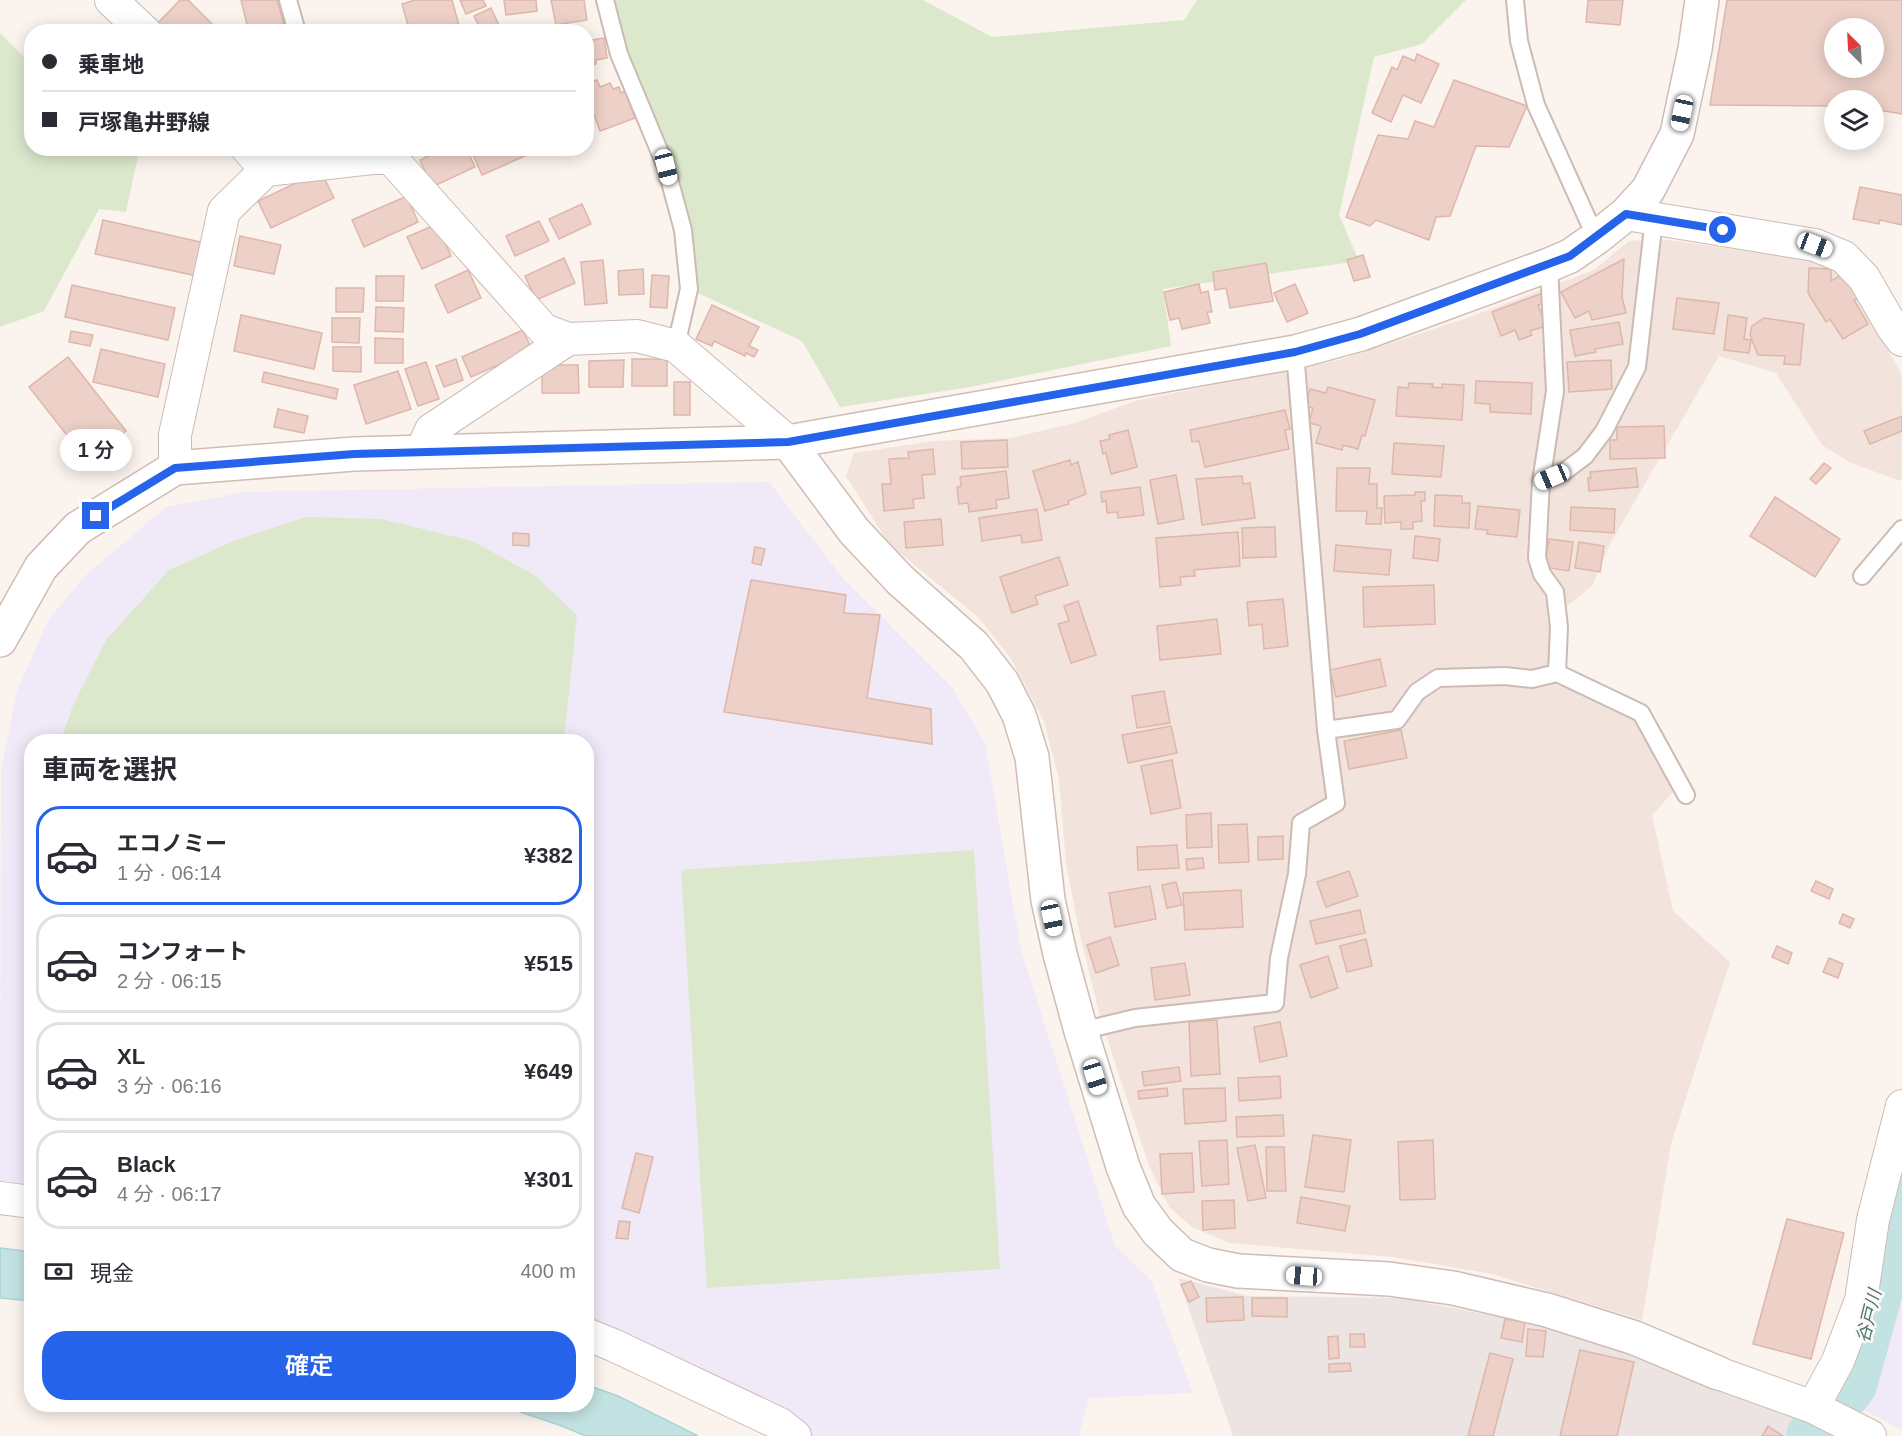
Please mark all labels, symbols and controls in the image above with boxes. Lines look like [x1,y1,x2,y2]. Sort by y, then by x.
north arrow [1824,18,1884,78]
map controls [1824,18,1884,150]
text: 乗車地 [78,52,144,77]
button: layers [1824,90,1884,150]
car [1669,94,1695,132]
text: 戸塚亀井野線 [78,110,210,135]
car [653,147,679,187]
route start [1709,216,1736,243]
car [1795,230,1835,260]
callout: 1 分 [60,429,132,471]
text: 1 分 [78,439,114,461]
car [1532,462,1572,492]
route end [82,502,109,529]
text: 車両を選択 [42,755,177,785]
icon: car [45,829,99,883]
text: エコノミー [117,831,227,856]
text: ¥382 [524,843,573,868]
text: 1 分 · 06:14 [117,862,222,884]
car [1039,899,1065,937]
icon: car [45,937,99,991]
text: コンフォート [117,939,248,964]
text: ¥515 [524,951,573,976]
text: 2 分 · 06:15 [117,970,222,992]
text: XL [117,1044,145,1069]
icon: car [45,1045,99,1099]
car [1081,1057,1109,1097]
text: ¥649 [524,1059,573,1084]
text: 3 分 · 06:16 [117,1075,222,1097]
text: Black [117,1152,176,1177]
icon: car [45,1153,99,1207]
text: ¥301 [524,1167,573,1192]
text: 4 分 · 06:17 [117,1183,222,1205]
icon: cash [42,1255,75,1288]
text: 400 m [520,1260,576,1282]
text: 現金 [90,1261,134,1286]
car [1285,1266,1323,1286]
water label: 谷戸川 [1853,1285,1886,1345]
button: 確定 [42,1331,576,1400]

